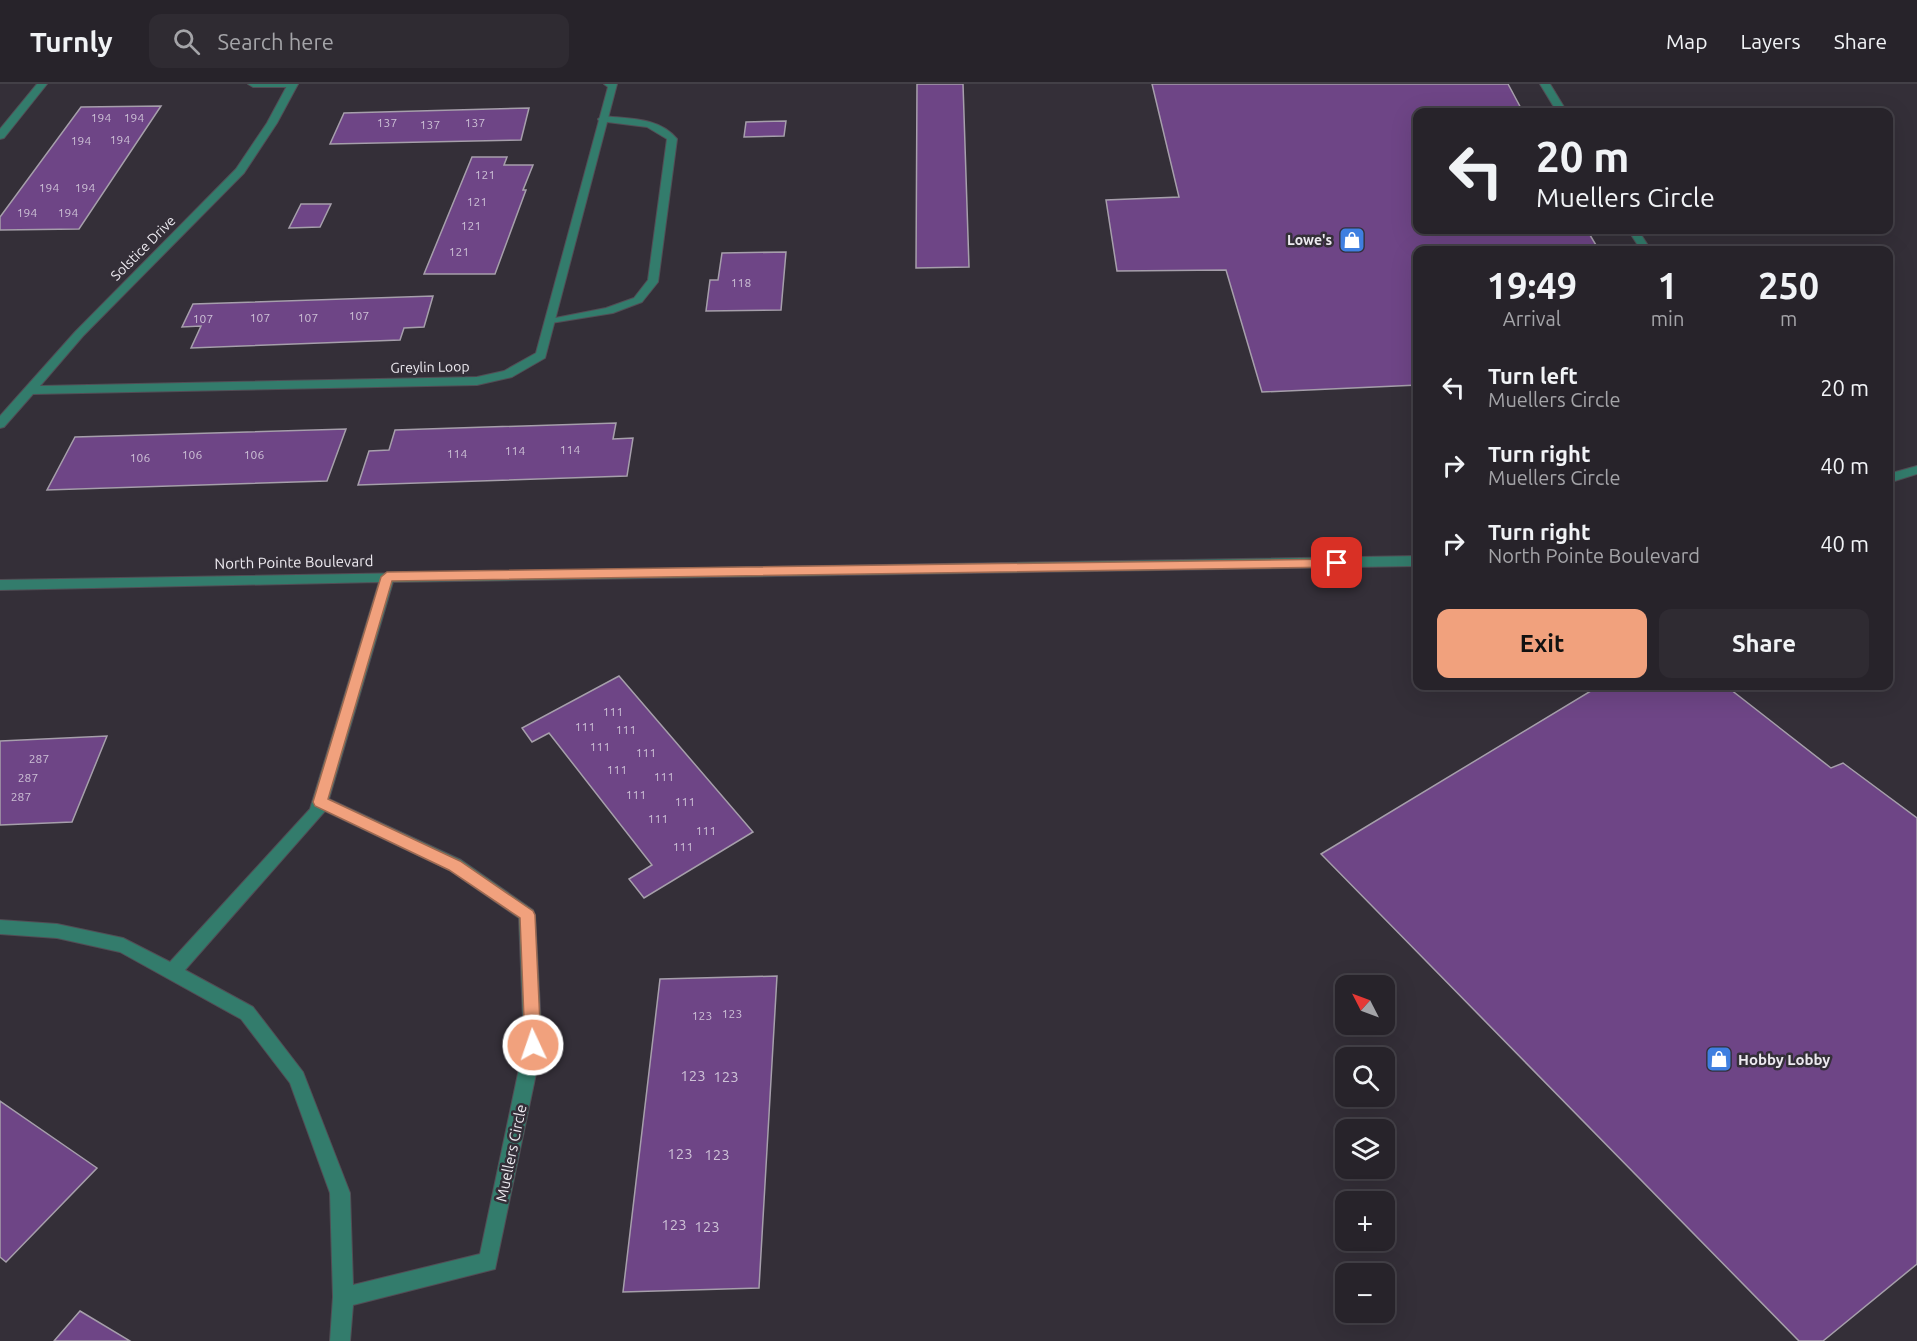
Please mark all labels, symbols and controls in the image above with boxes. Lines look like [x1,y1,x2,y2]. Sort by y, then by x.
search box [149,14,569,68]
icon: search [170,25,203,58]
text: Turnly [30,26,113,57]
text: Search here [218,29,334,54]
text: Map [1666,29,1707,53]
text: Layers [1740,29,1801,53]
text: Share [1834,29,1887,53]
house number: 194 [91,111,111,124]
house number: 194 [124,111,144,124]
house number: 137 [377,116,397,129]
house number: 137 [465,116,485,129]
house number: 137 [420,118,440,131]
icon: left [1437,132,1515,210]
house number: 194 [110,133,130,146]
text: 20 m [1536,133,1630,180]
house number: 194 [71,134,91,147]
house number: 121 [475,168,495,181]
house number: 194 [39,181,59,194]
house number: 194 [75,181,95,194]
text: Muellers Circle [1536,182,1715,212]
house number: 121 [467,195,487,208]
house number: 194 [17,206,37,219]
house number: 194 [58,206,78,219]
street label: Solstice Drive [107,212,179,284]
house number: 121 [461,219,481,232]
shop icon: Lowe's [1337,225,1367,255]
place label: Lowe's [1287,232,1332,248]
house number: 121 [449,245,469,258]
text: 19:49 [1487,265,1577,306]
text: 1 [1657,265,1678,306]
text: 250 [1758,265,1819,306]
house number: 118 [731,276,751,289]
text: Arrival [1503,307,1561,330]
text: min [1651,307,1684,330]
text: m [1780,307,1797,330]
house number: 107 [349,309,369,322]
house number: 107 [250,311,270,324]
house number: 107 [298,311,318,324]
house number: 107 [193,312,213,325]
street label: Greylin Loop [390,358,470,376]
text: Turn left [1488,363,1578,388]
icon: left [1437,371,1470,404]
text: 20 m [1820,375,1869,400]
text: Muellers Circle [1488,388,1620,411]
text: Turn right [1488,441,1590,466]
house number: 114 [560,443,580,456]
house number: 114 [505,444,525,457]
house number: 114 [447,447,467,460]
house number: 106 [182,448,202,461]
house number: 106 [244,448,264,461]
icon: right [1437,449,1470,482]
house number: 106 [130,451,150,464]
text: 40 m [1820,453,1869,478]
text: Muellers Circle [1488,466,1620,489]
text: Turn right [1488,519,1590,544]
icon: right [1437,527,1470,560]
text: 40 m [1820,531,1869,556]
pin [1311,537,1362,588]
text: North Pointe Boulevard [1488,544,1700,567]
icon: arrive [1320,546,1353,579]
street label: North Pointe Boulevard [214,552,374,572]
button: Exit [1437,609,1647,678]
button: Share [1659,609,1869,678]
house number: 111 [603,705,623,718]
house number: 111 [575,720,595,733]
house number: 111 [616,723,636,736]
house number: 111 [590,740,610,753]
house number: 111 [636,746,656,759]
house number: 287 [29,752,49,765]
house number: 111 [607,763,627,776]
house number: 111 [654,770,674,783]
house number: 287 [18,771,38,784]
house number: 111 [626,788,646,801]
house number: 287 [11,790,31,803]
house number: 111 [675,795,695,808]
house number: 111 [648,812,668,825]
house number: 111 [696,824,716,837]
house number: 111 [673,840,693,853]
north arrow [1335,975,1395,1035]
map controls [1335,975,1395,1323]
house number: 123 [722,1007,742,1020]
house number: 123 [692,1009,712,1022]
position arrow [501,1013,565,1077]
shop icon: Hobby Lobby [1704,1044,1734,1074]
button: search [1335,1047,1395,1107]
place label: Hobby Lobby [1738,1051,1830,1068]
house number: 123 [680,1067,706,1084]
house number: 123 [713,1068,739,1085]
street label: Muellers Circle [492,1103,530,1203]
button: layers [1335,1119,1395,1179]
house number: 123 [667,1145,693,1162]
house number: 123 [704,1146,730,1163]
button: + [1335,1191,1395,1251]
house number: 123 [661,1216,687,1233]
house number: 123 [694,1218,720,1235]
button: − [1335,1263,1395,1323]

